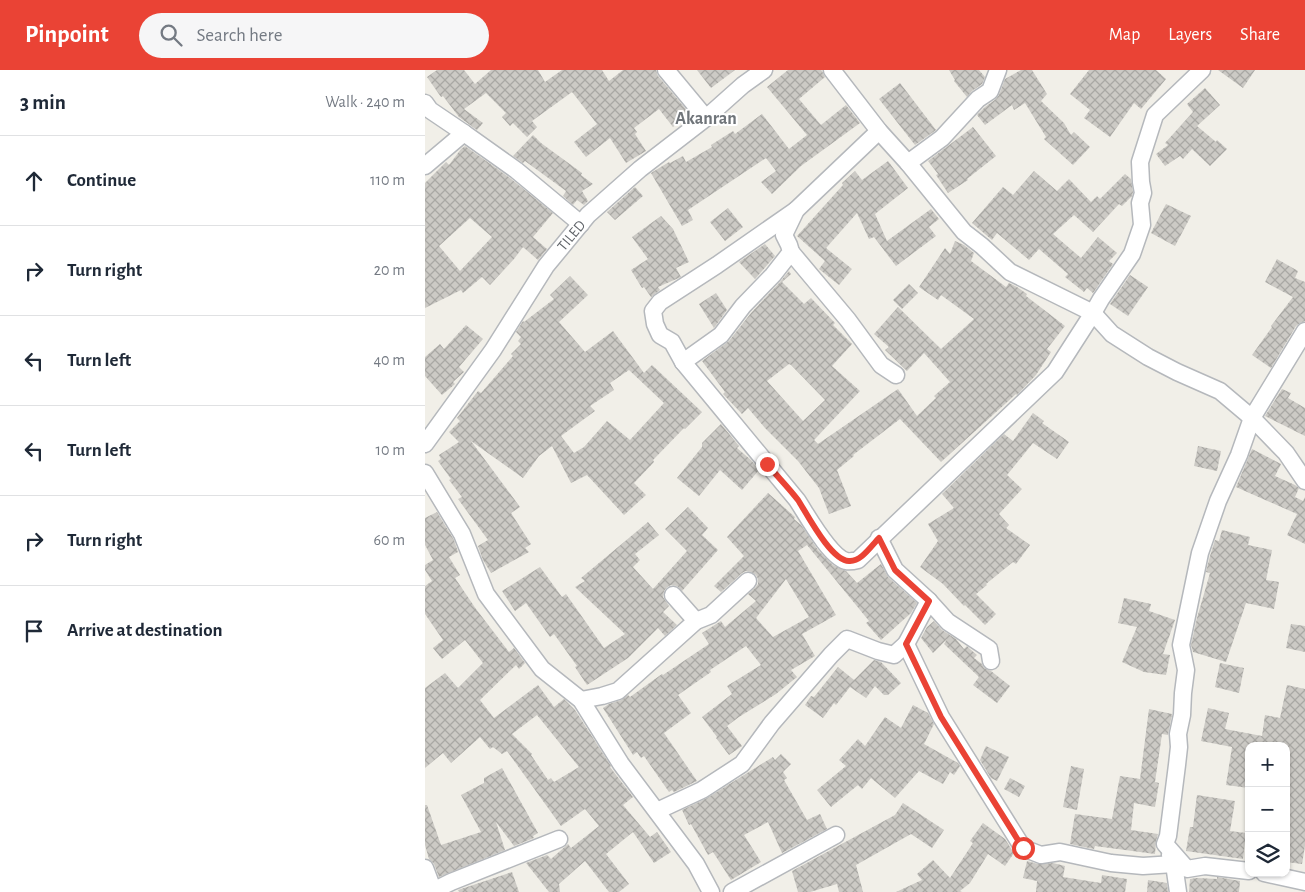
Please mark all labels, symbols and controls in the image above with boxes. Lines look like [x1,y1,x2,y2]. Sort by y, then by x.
search box [139,13,489,58]
icon: search [157,21,185,49]
text: Pinpoint [25,23,109,47]
text: Search here [197,26,283,45]
text: Map [1109,26,1140,44]
text: Layers [1168,26,1212,44]
text: Share [1240,26,1280,44]
text: 3 min [20,92,66,113]
text: Walk · 240 m [325,94,405,110]
district label: Akanran [675,110,737,128]
icon: ahead [20,167,48,195]
text: Continue [67,171,136,190]
text: 110 m [370,172,405,188]
street label: TILED [555,217,589,254]
icon: right [20,257,48,285]
text: Turn right [67,261,142,280]
text: 20 m [374,262,405,278]
icon: left [20,347,48,375]
text: Turn left [67,351,131,370]
text: 40 m [373,352,405,368]
icon: left [20,437,48,465]
text: Turn left [67,441,131,460]
text: 10 m [376,442,405,458]
route end [756,453,779,476]
icon: right [20,527,48,555]
text: Turn right [67,531,142,550]
text: 60 m [374,532,405,548]
icon: arrive [20,617,48,645]
text: Arrive at destination [67,621,223,640]
map controls [1245,742,1290,877]
button: + [1245,742,1290,787]
button: − [1245,787,1290,832]
button: layers [1245,832,1290,877]
route start [1012,837,1035,860]

